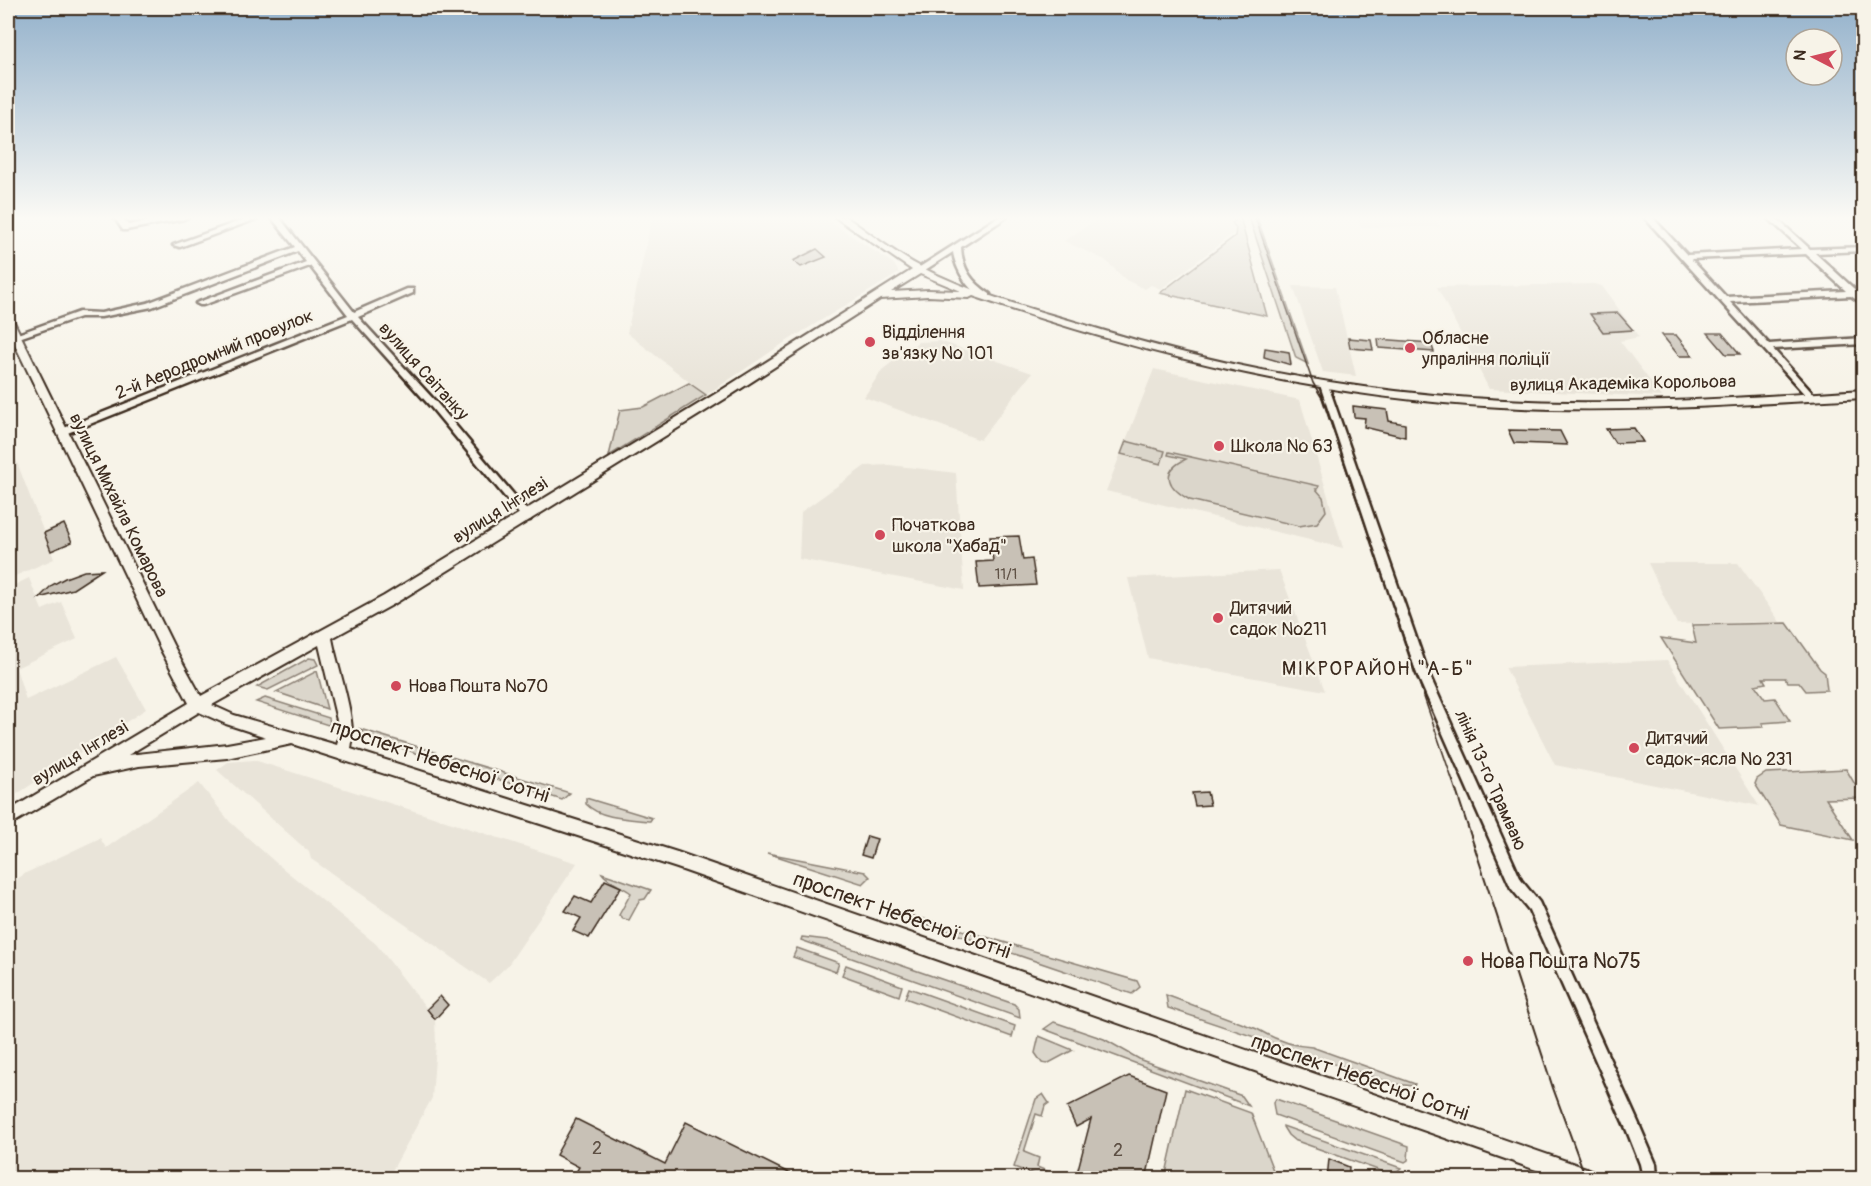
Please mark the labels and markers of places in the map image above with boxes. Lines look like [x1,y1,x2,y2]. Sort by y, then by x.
place label: Відділення зв'язку № 101 [882,321,993,365]
place label: Обласне упраління поліції [1421,327,1551,371]
marker: Відділення зв'язку № 101 [863,335,877,349]
marker: Обласне упраління поліції [1403,341,1417,355]
place label: Школа № 63 [1231,435,1333,458]
marker: Школа № 63 [1212,439,1226,453]
place label: Початкова школа "Хабад" [892,514,1007,558]
marker: Початкова школа "Хабад" [873,528,887,542]
place label: Дитячий садок №211 [1229,597,1327,641]
marker: Дитячий садок №211 [1211,611,1225,625]
place label: Нова Пошта №70 [408,675,548,698]
marker: Нова Пошта №70 [389,679,403,693]
place label: Дитячий садок-ясла № 231 [1645,727,1793,771]
marker: Дитячий садок-ясла № 231 [1627,741,1641,755]
place label: Нова Пошта №75 [1480,948,1641,975]
marker: Нова Пошта №75 [1461,954,1475,968]

